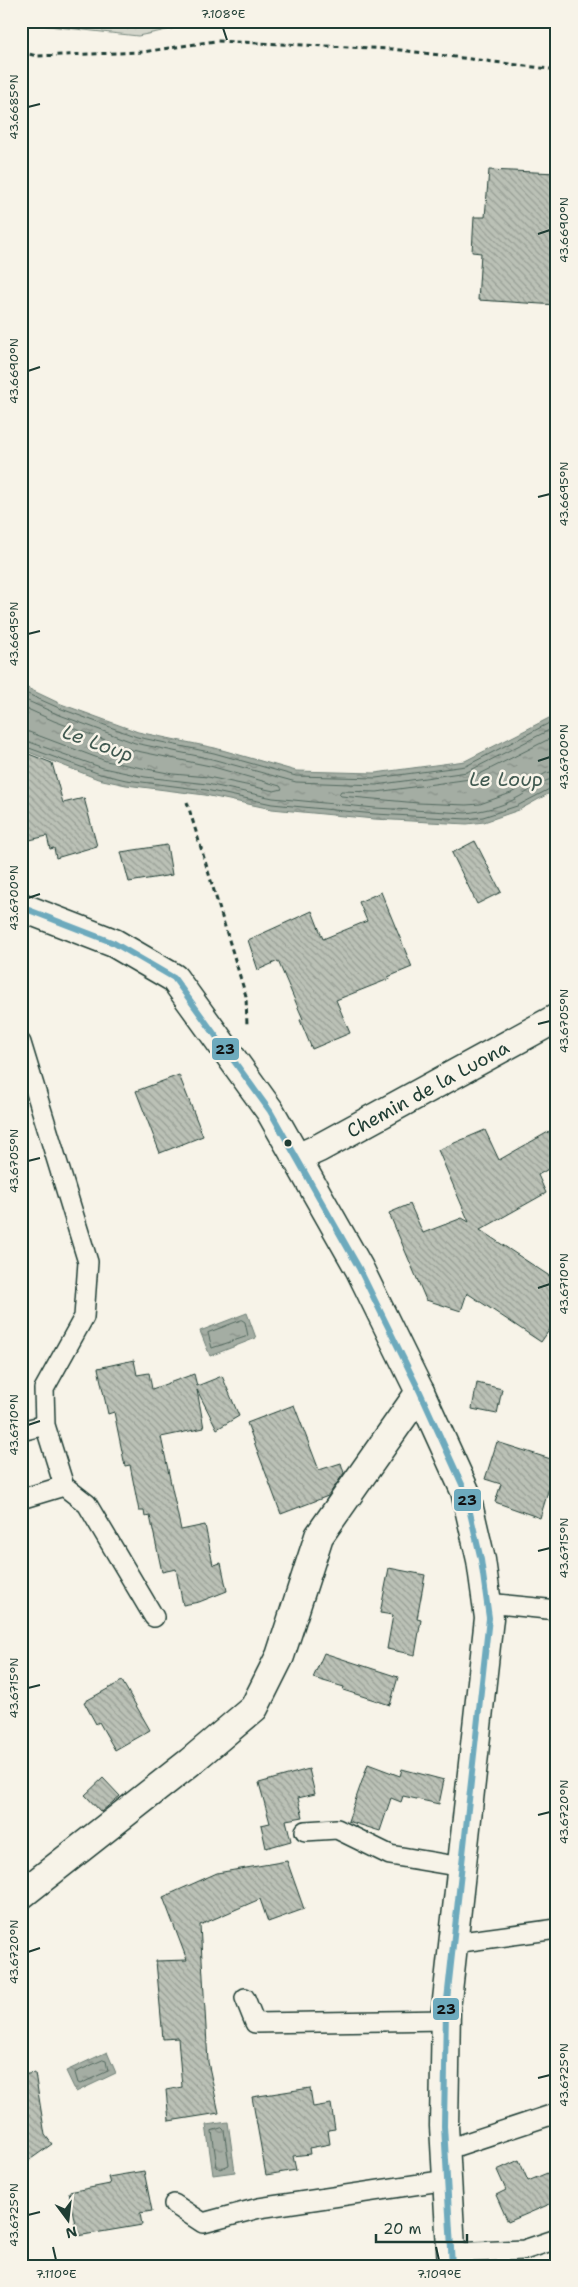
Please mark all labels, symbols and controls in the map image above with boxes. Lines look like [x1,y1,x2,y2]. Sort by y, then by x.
text: 7.108°E [201,6,245,22]
text: 43.6685°N [6,74,22,140]
text: 43.6690°N [556,197,572,263]
text: 43.6690°N [6,338,22,404]
text: 43.6695°N [556,462,572,526]
text: 43.6695°N [6,602,22,666]
water label: Le Loup [59,718,137,768]
text: 43.6700°N [556,724,572,790]
water label: Le Loup [469,766,543,792]
text: 43.6700°N [6,865,22,931]
text: 43.6705°N [556,989,572,1053]
street label: Chemin de la Luona [342,1034,513,1143]
line badge: 23 [211,1037,240,1061]
text: 23 [215,1040,235,1058]
text: 43.6705°N [6,1129,22,1193]
unlabelled marker [283,1138,293,1148]
text: 43.6710°N [556,1253,572,1315]
text: 43.6710°N [6,1394,22,1456]
line badge: 23 [453,1488,482,1512]
text: 23 [457,1491,477,1509]
text: 43.6715°N [556,1518,572,1578]
text: 43.6715°N [6,1658,22,1718]
text: 43.6720°N [556,1780,572,1844]
text: 43.6720°N [6,1920,22,1984]
line badge: 23 [432,1997,460,2021]
text: 23 [436,2000,456,2018]
text: 43.6725°N [556,2043,572,2107]
text: 43.6725°N [6,2183,22,2247]
north arrow [42,2194,92,2244]
scale bar [376,2212,467,2244]
text: 20 m [383,2219,422,2239]
text: N [64,2222,79,2243]
text: 7.110°E [36,2266,76,2282]
text: 7.109°E [417,2266,461,2282]

